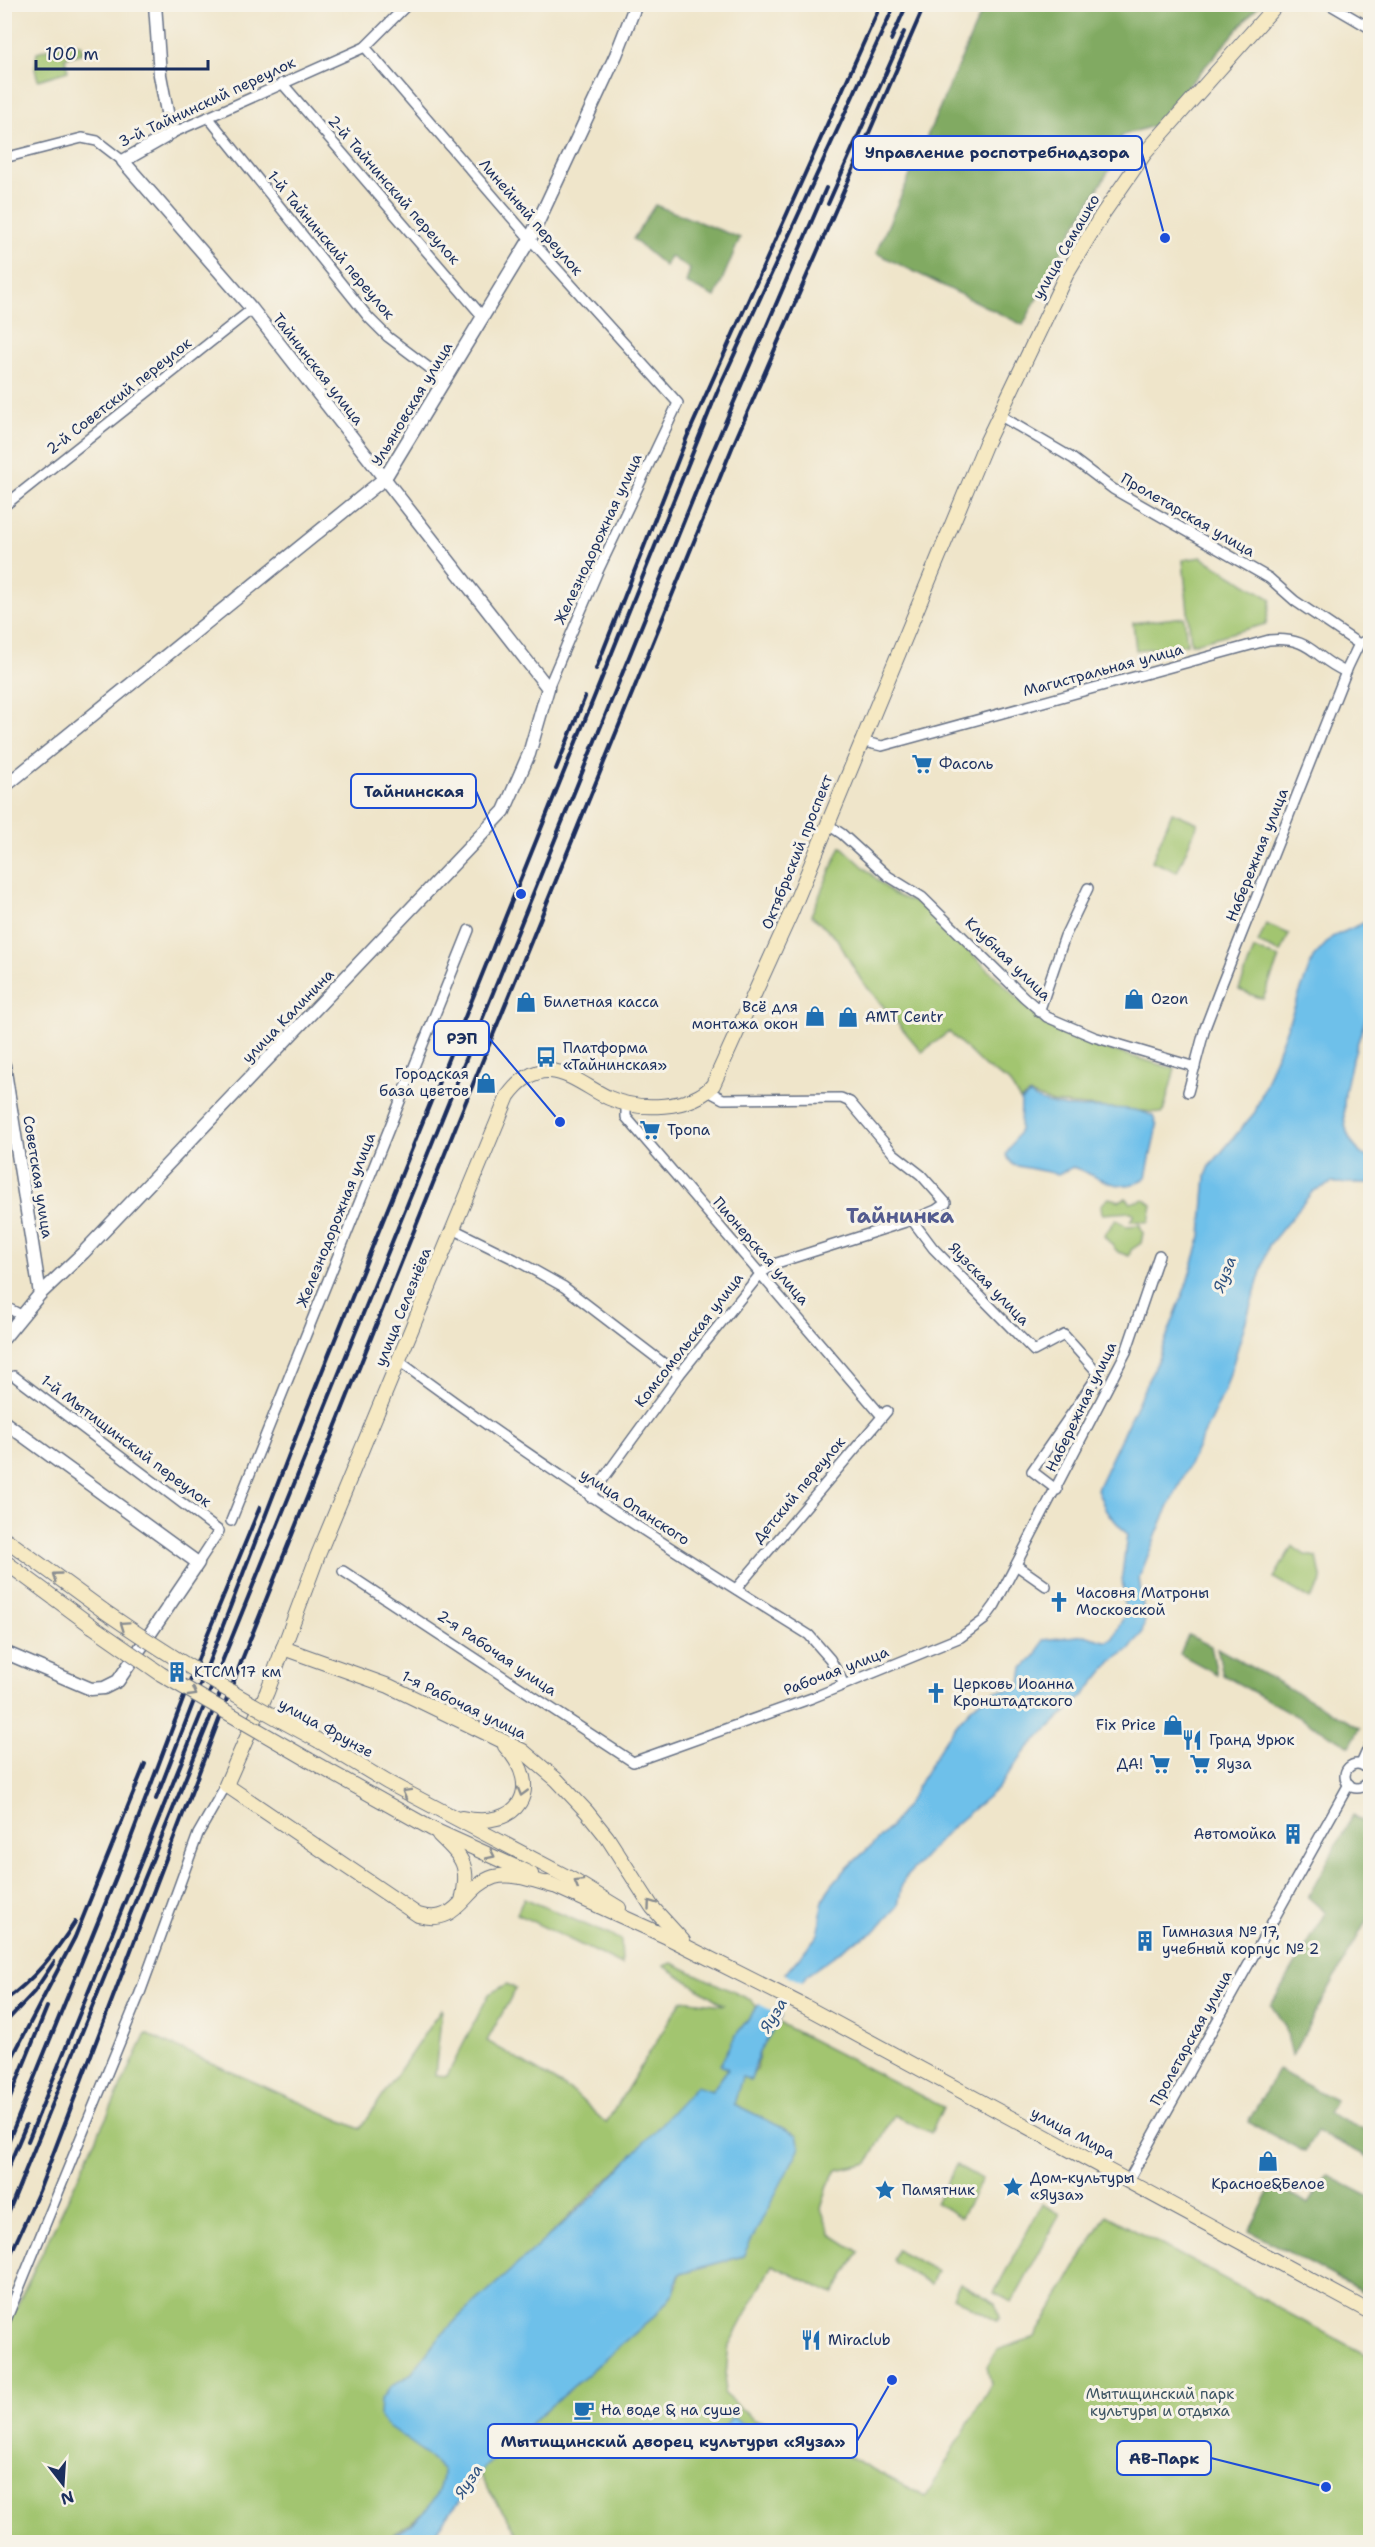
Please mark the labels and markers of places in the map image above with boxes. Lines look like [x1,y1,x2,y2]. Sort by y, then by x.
callout: Управление роспотребнадзора [853,136,1142,170]
supermarket icon: Фасоль [910,752,934,776]
place label: Фасоль [939,754,994,774]
callout: Тайнинская [351,774,476,808]
shop icon: Ozon [1122,987,1146,1011]
place label: Ozon [1151,989,1188,1009]
shop icon: Билетная касса [514,990,538,1014]
place label: Билетная касса [543,992,659,1012]
place label: Всё для монтажа окон [692,997,798,1034]
shop icon: Всё для монтажа окон [803,1004,827,1028]
shop icon: AMT Centr [836,1005,860,1029]
place label: AMT Centr [865,1007,944,1027]
callout: РЭП [434,1021,489,1055]
place label: Платформа «Тайнинская» [563,1038,667,1075]
bus stop icon: Платформа «Тайнинская» [534,1045,558,1069]
place label: Городская база цветов [379,1064,469,1101]
shop icon: Городская база цветов [474,1071,498,1095]
supermarket icon: Тропа [638,1118,662,1142]
place label: Тропа [667,1120,711,1140]
place label: Часовня Матроны Московской [1076,1583,1209,1620]
church icon: Часовня Матроны Московской [1047,1590,1071,1614]
building icon: КТСМ 17 км [165,1660,189,1684]
place label: КТСМ 17 км [194,1662,281,1682]
place label: Церковь Иоанна Кронштадтского [953,1674,1074,1711]
church icon: Церковь Иоанна Кронштадтского [924,1681,948,1705]
shop icon: Fix Price [1161,1713,1185,1737]
place label: Fix Price [1096,1715,1156,1735]
restaurant icon: Гранд Урюк [1180,1728,1204,1752]
place label: Гранд Урюк [1209,1730,1294,1750]
supermarket icon: ДА! [1148,1752,1172,1776]
supermarket icon: Яуза [1188,1752,1212,1776]
place label: ДА! [1117,1754,1143,1774]
place label: Яуза [1217,1754,1252,1774]
building icon: Автомойка [1281,1822,1305,1846]
place label: Автомойка [1193,1824,1277,1844]
place label: Гимназия № 17, учебный корпус № 2 [1162,1922,1319,1959]
building icon: Гимназия № 17, учебный корпус № 2 [1133,1929,1157,1953]
shop icon: Красное&Белое [1256,2149,1280,2173]
place label: Дом-культуры «Яуза» [1030,2168,1135,2205]
place label: Красное&Белое [1211,2174,1325,2194]
place icon: Дом-культуры «Яуза» [1001,2175,1025,2199]
place icon: Памятник [873,2178,897,2202]
place label: Памятник [902,2180,975,2200]
restaurant icon: Miraclub [799,2328,823,2352]
place label: Miraclub [828,2330,891,2350]
cafe icon: На воде & на суше [572,2398,596,2422]
place label: На воде & на суше [601,2400,741,2420]
callout: Мытищинский дворец культуры «Яуза» [488,2424,857,2458]
callout: АВ-Парк [1117,2441,1211,2475]

